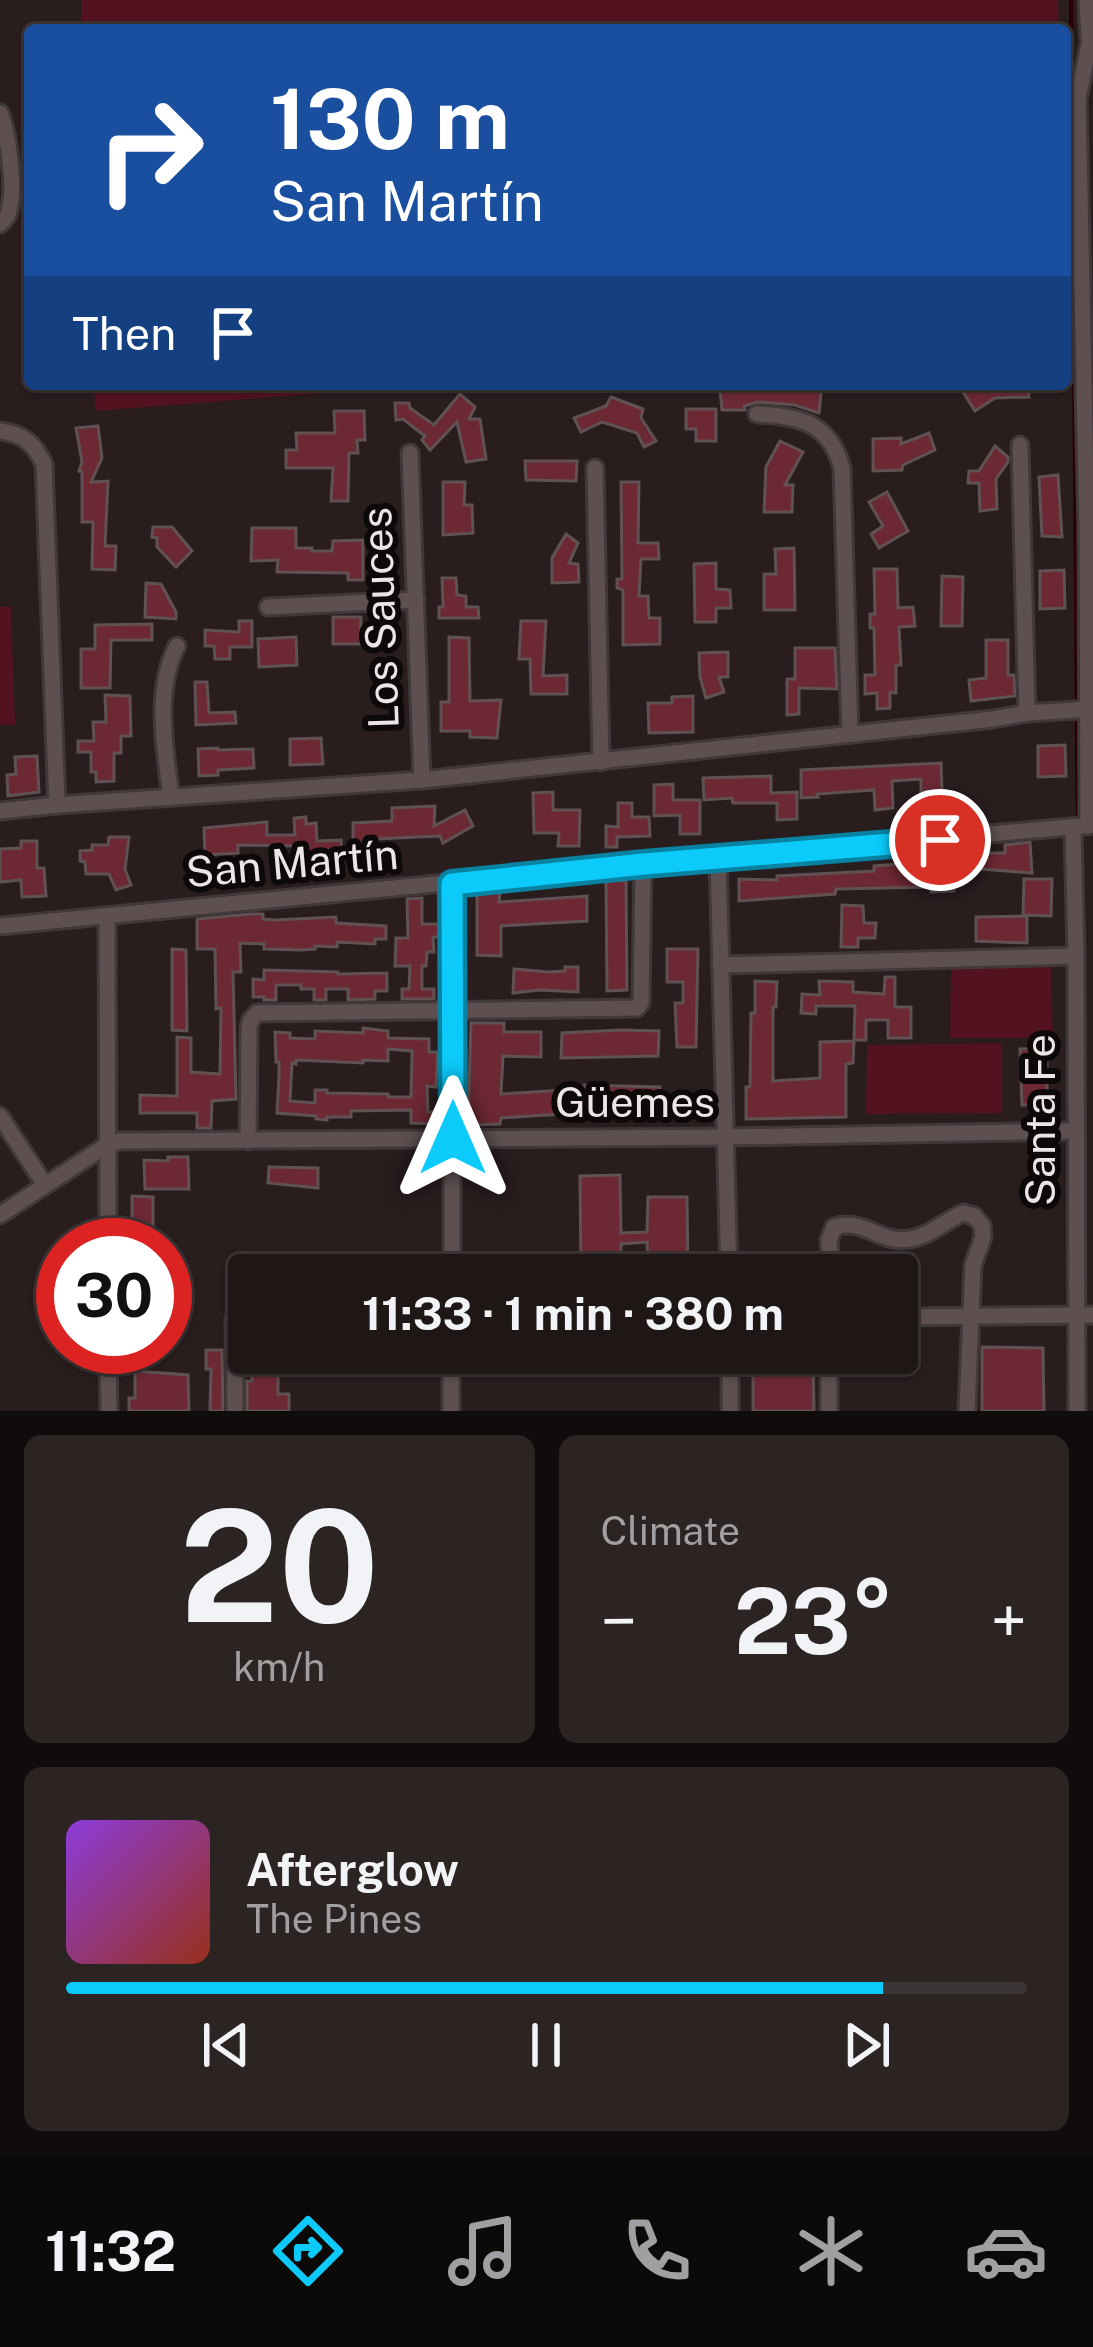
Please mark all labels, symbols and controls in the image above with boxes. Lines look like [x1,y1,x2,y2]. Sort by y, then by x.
text: 130 m [270,69,510,168]
icon: right [72,72,228,228]
text: San Martín [270,170,544,233]
icon: arrive [200,300,266,366]
text: Then [72,307,176,360]
street label: Los Sauces [351,506,408,730]
pin [889,789,991,891]
icon: arrive [907,807,973,873]
street label: San Martín [184,829,400,896]
street label: Santa Fe [1015,1034,1064,1206]
position arrow [390,1075,516,1201]
street label: Güemes [555,1077,715,1126]
speed limit sign: 30 [36,1218,192,1374]
text: 11:33 · 1 min · 380 m [362,1287,784,1340]
text: 20 [179,1474,379,1657]
text: Climate [601,1508,740,1554]
text: 23° [734,1568,894,1674]
text: − [601,1582,637,1660]
text: + [990,1582,1027,1660]
text: km/h [233,1644,325,1690]
text: Afterglow [246,1843,459,1896]
text: The Pines [246,1896,422,1942]
icon: previous [193,2012,259,2078]
icon: pause [513,2012,579,2078]
icon: next [834,2012,900,2078]
icon: directions [266,2209,350,2293]
icon: music [441,2209,525,2293]
icon: phone [615,2209,699,2293]
icon: climate [789,2209,873,2293]
icon: car [964,2209,1048,2293]
text: 11:32 [45,2220,176,2283]

